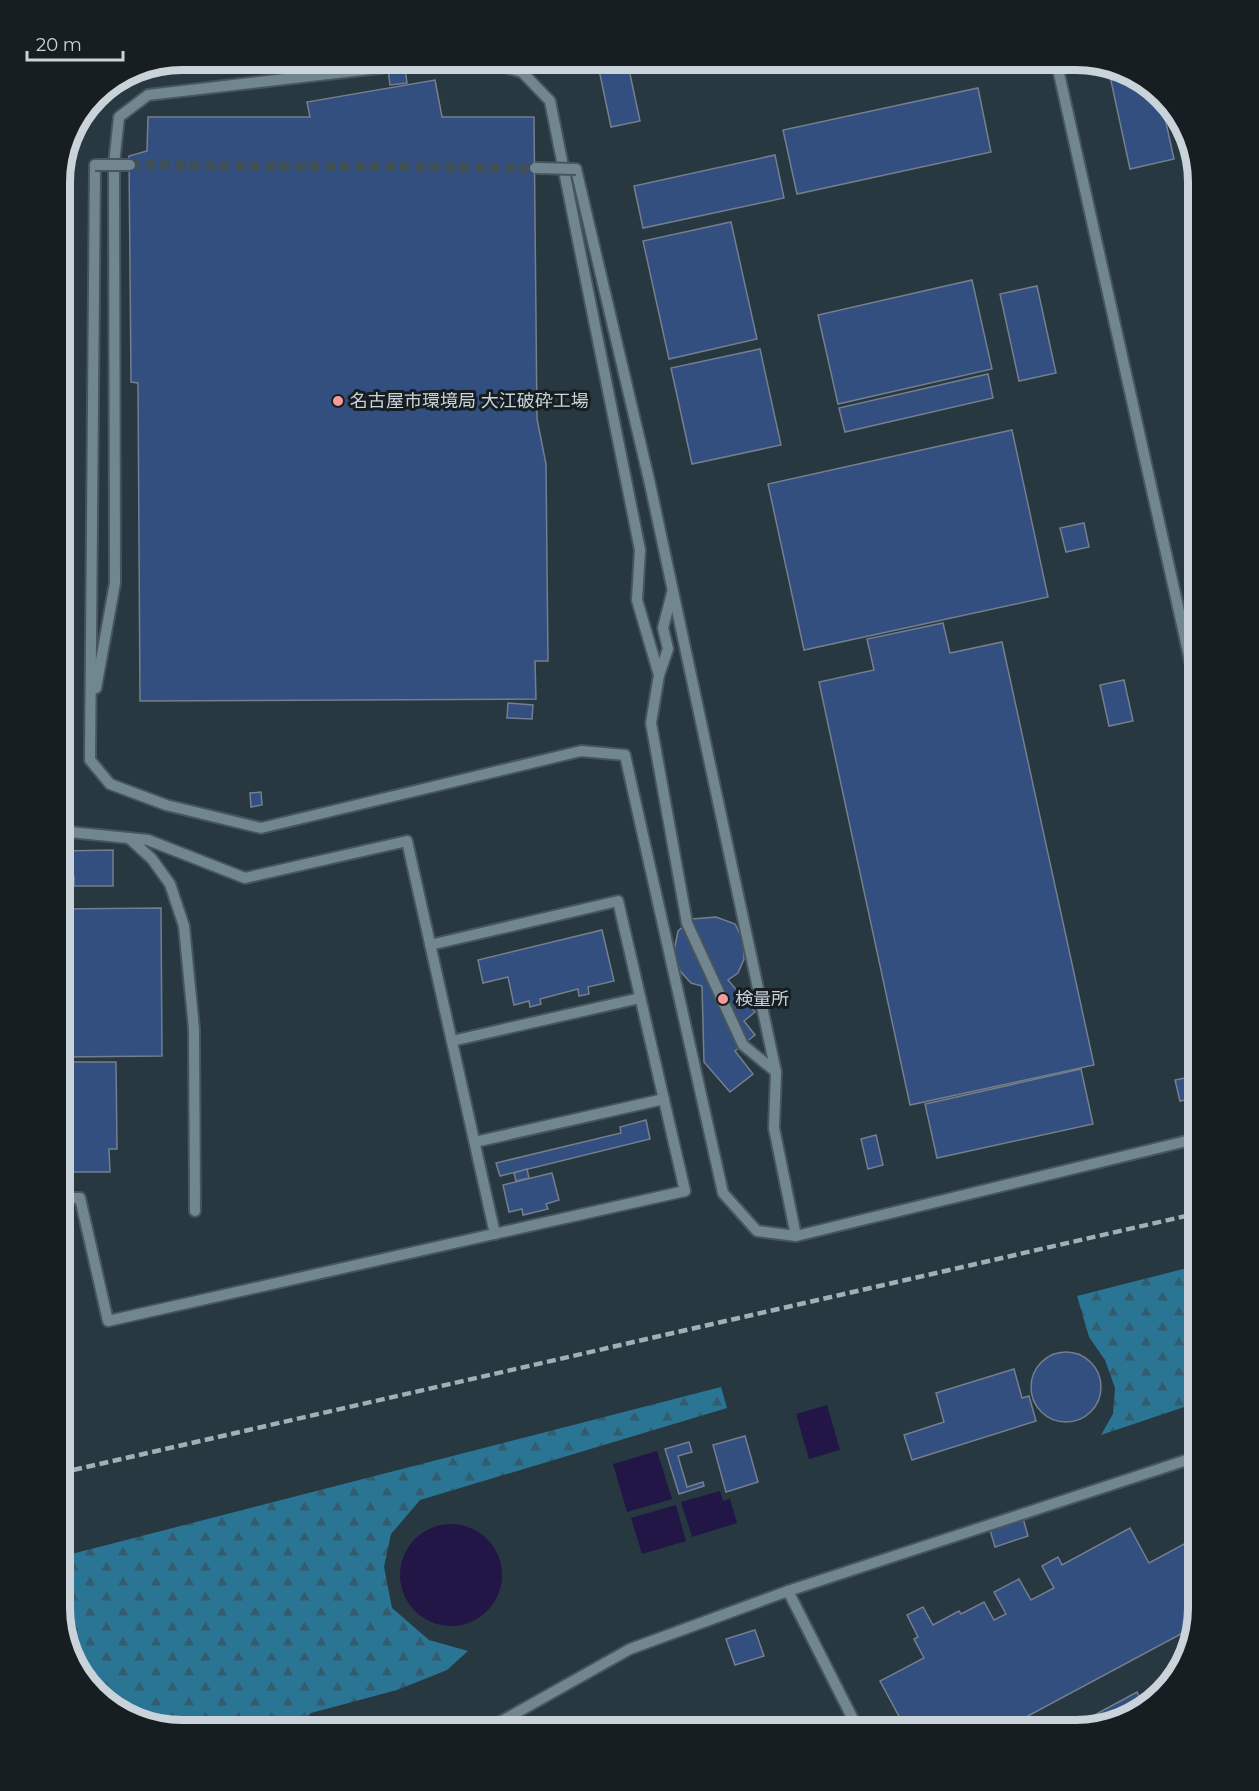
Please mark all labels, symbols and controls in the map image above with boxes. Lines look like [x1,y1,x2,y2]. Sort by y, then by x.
scale bar [27,24,123,62]
text: 20 m [36,34,82,56]
place label: 名古屋市環境局 大江破砕工場 [350,390,589,412]
marker: 名古屋市環境局 大江破砕工場 [331,394,345,408]
place label: 検量所 [735,988,789,1010]
marker: 検量所 [716,992,730,1006]

